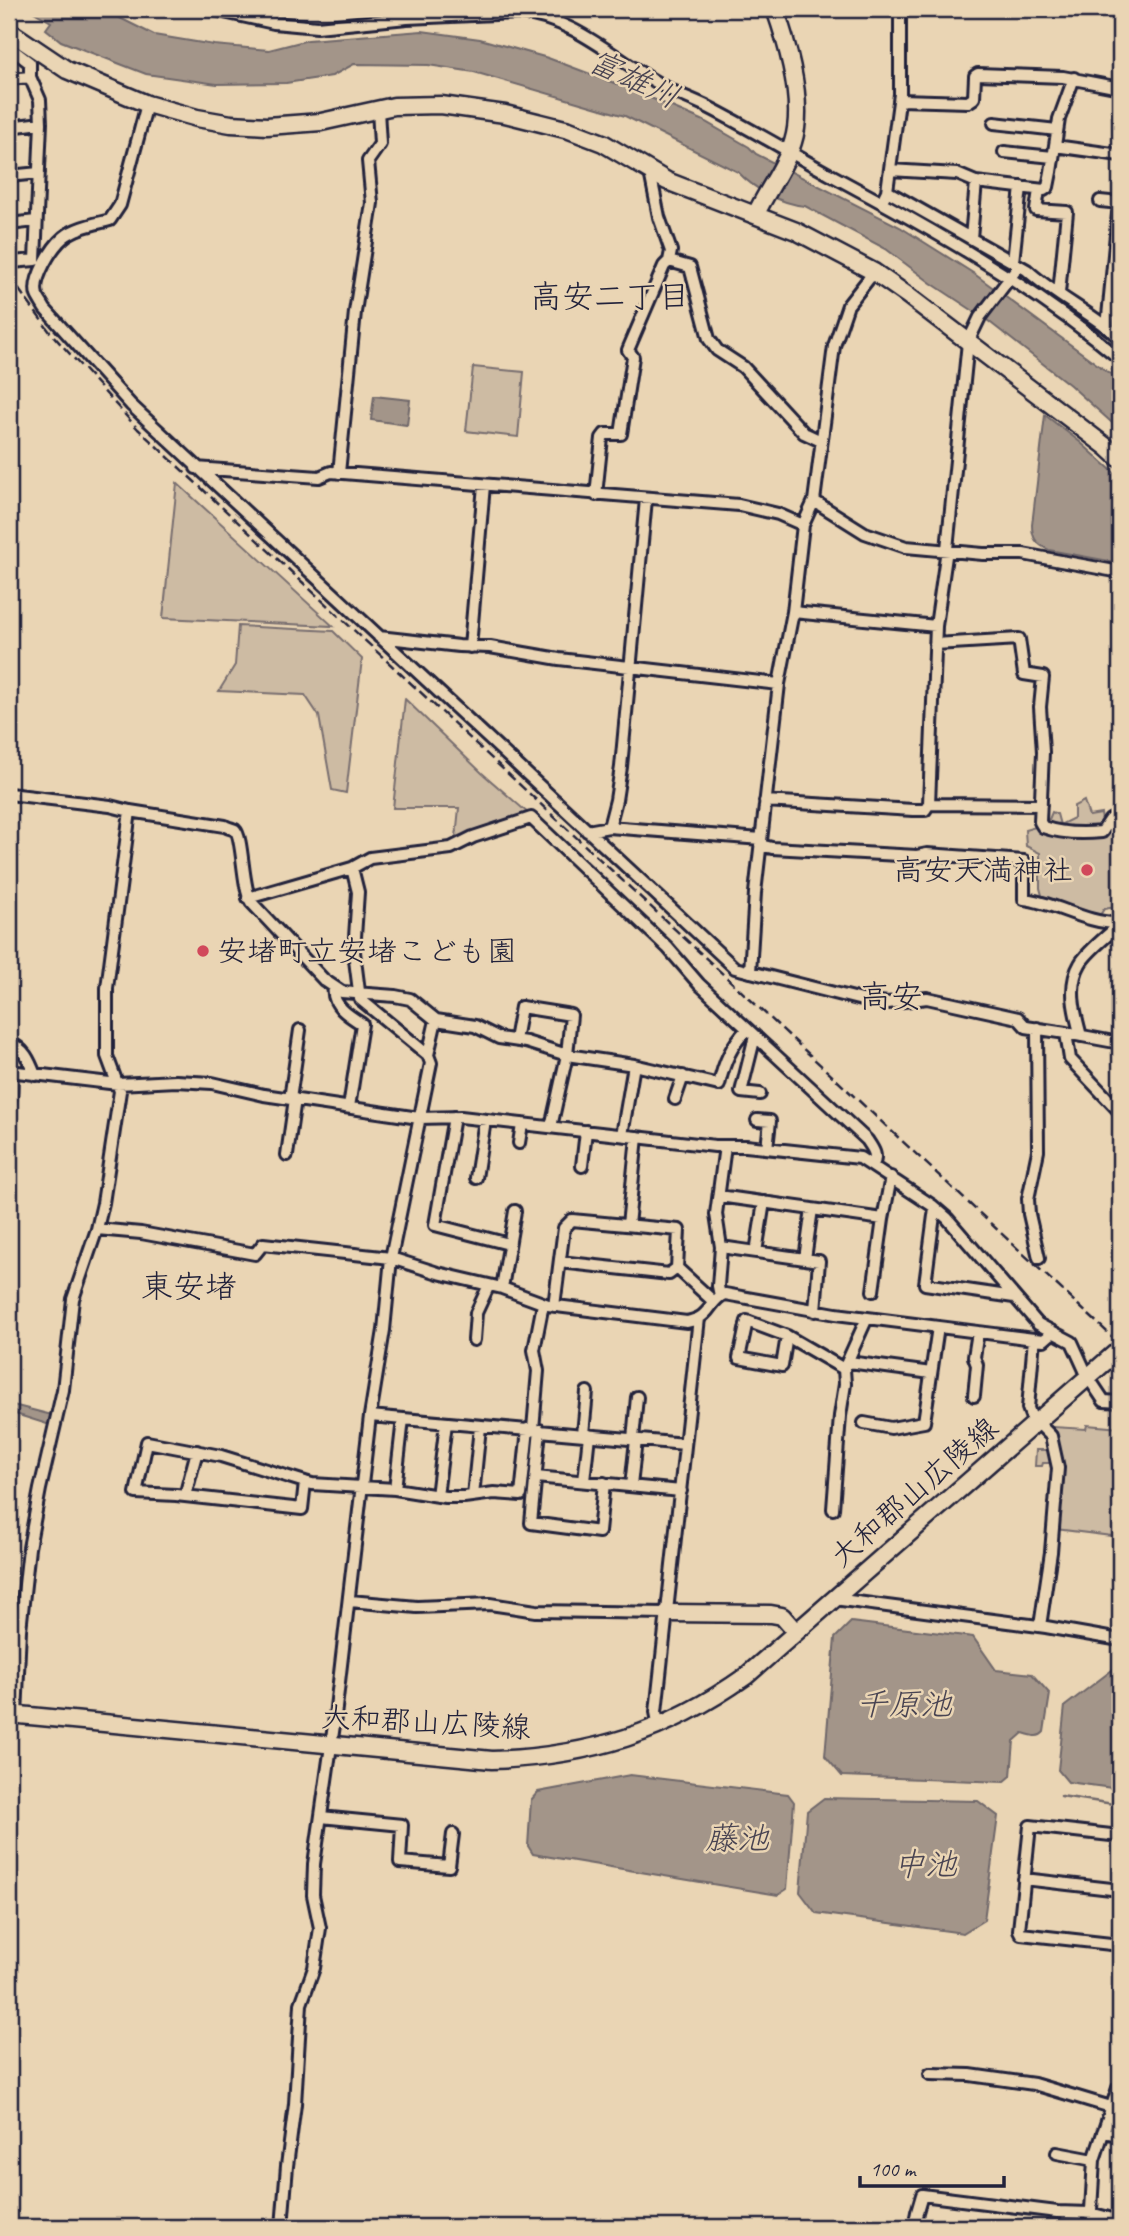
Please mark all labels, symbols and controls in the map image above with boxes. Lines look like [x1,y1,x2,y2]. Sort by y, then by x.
water label: 富雄川 [582,40,686,118]
district label: 高安二丁目 [530,276,690,317]
place label: 高安天満神社 [893,851,1073,889]
marker: 高安天満神社 [1079,862,1095,878]
place label: 安堵町立安堵こども園 [217,932,517,970]
marker: 安堵町立安堵こども園 [195,943,211,959]
district label: 高安 [859,976,923,1017]
district label: 東安堵 [141,1266,237,1307]
street label: 大和郡山広陵線 [822,1409,1006,1575]
water label: 千原池 [856,1684,953,1725]
street label: 大和郡山広陵線 [320,1698,532,1746]
water label: 藤池 [705,1818,770,1859]
water label: 中池 [893,1844,958,1885]
scale bar [860,2145,1003,2189]
text: 100 m [870,2156,917,2182]

